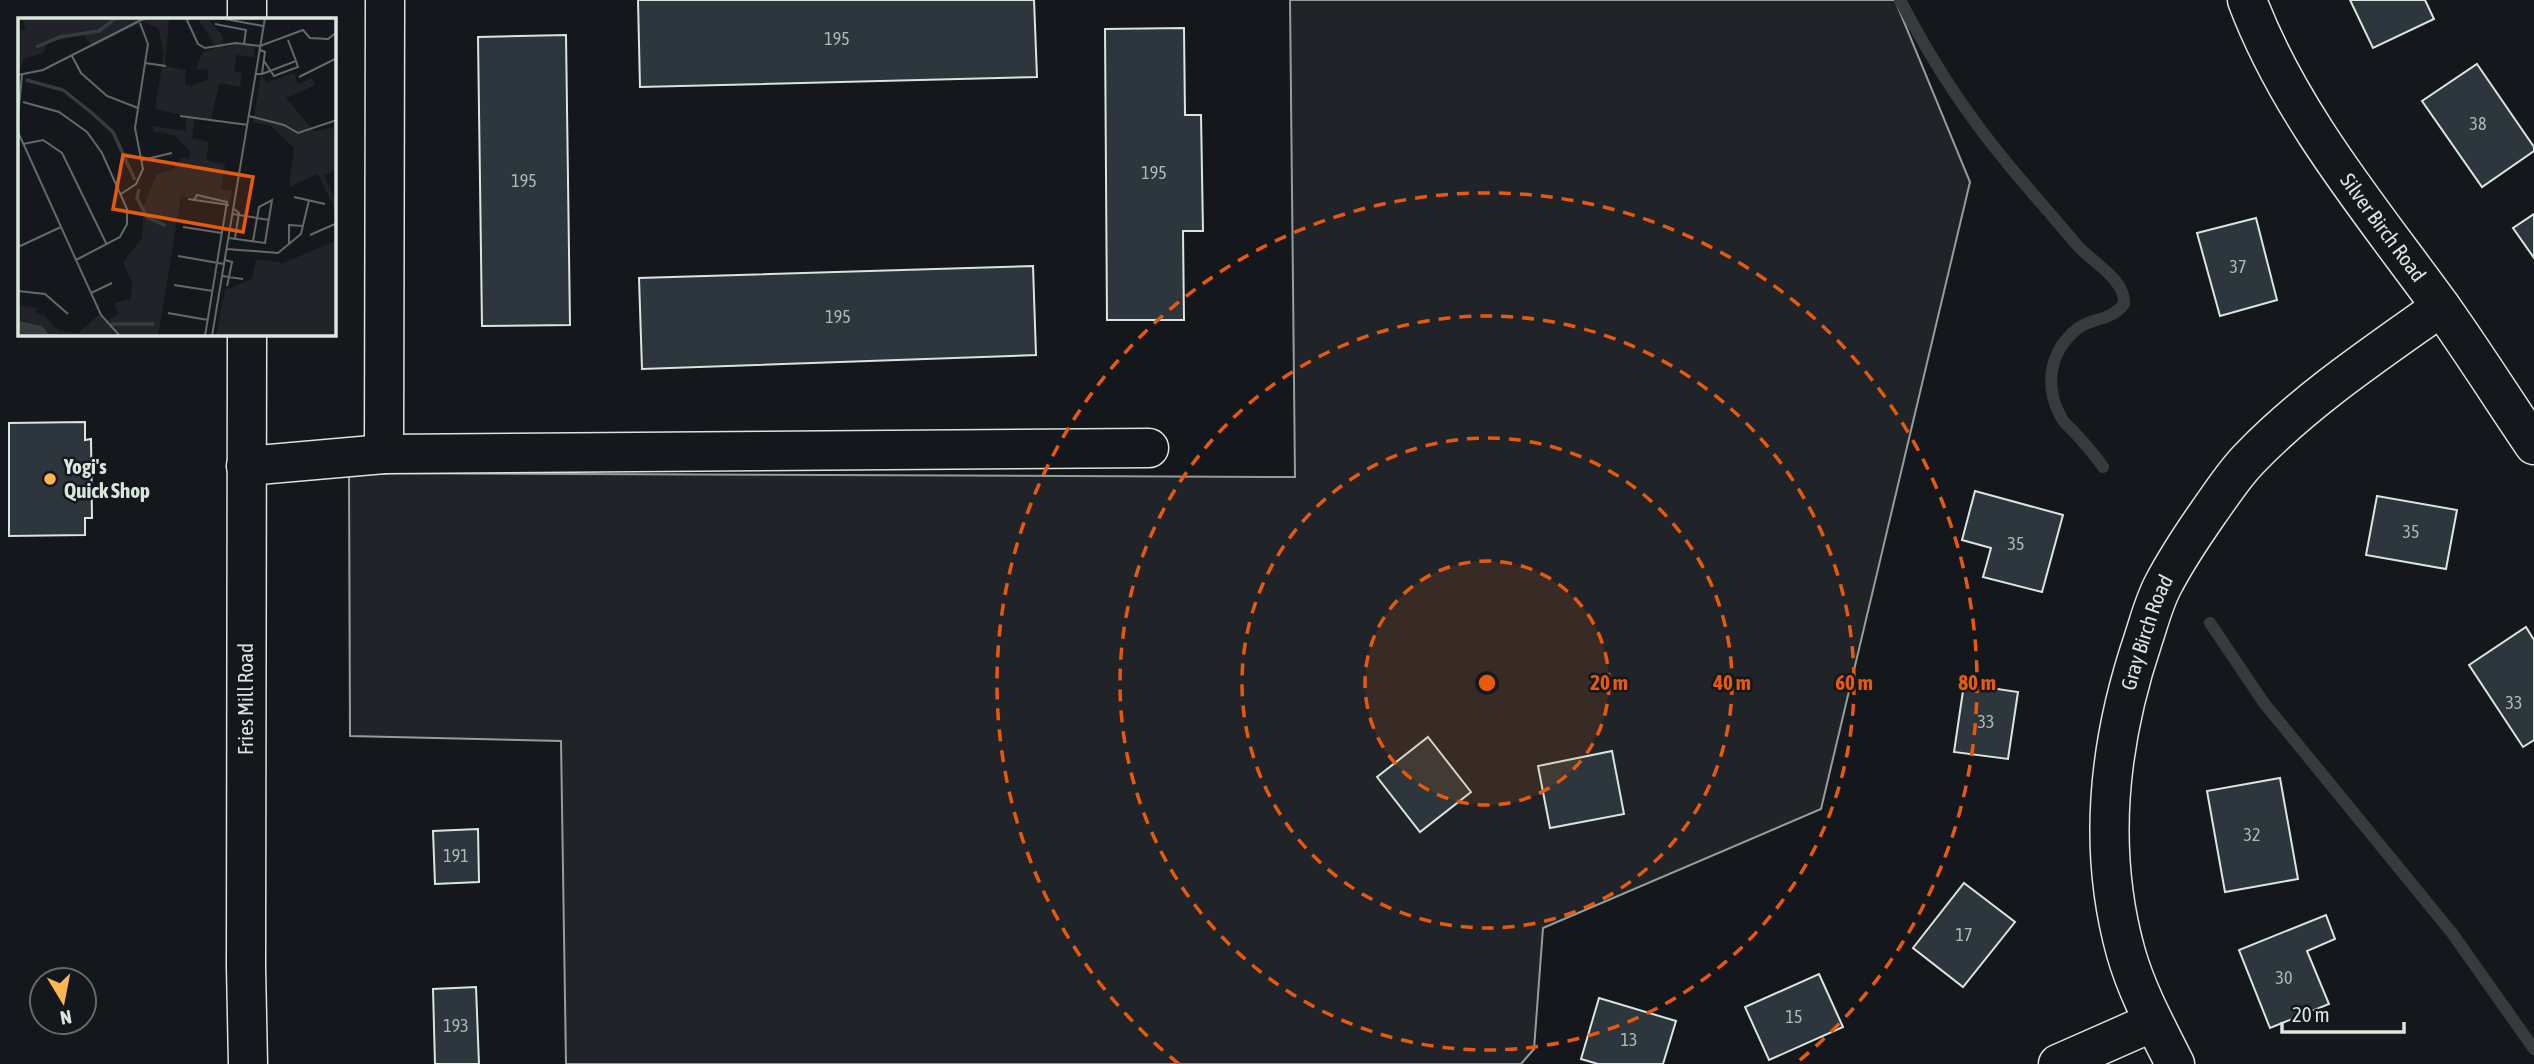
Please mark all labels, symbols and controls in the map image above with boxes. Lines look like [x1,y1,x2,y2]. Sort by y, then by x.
inset map [18,18,336,336]
house number: 195 [824,28,850,49]
house number: 38 [2470,113,2486,134]
house number: 195 [1141,162,1167,183]
street label: Silver Birch Road [2336,169,2431,286]
house number: 195 [511,170,537,191]
house number: 37 [2230,256,2246,277]
house number: 195 [825,306,851,327]
place label: Yogi's Quick Shop [63,454,150,502]
marker: Yogi's Quick Shop [42,471,58,487]
house number: 35 [2403,521,2419,542]
house number: 35 [2008,533,2024,554]
street label: Gray Birch Road [2116,570,2177,692]
street label: Fries Mill Road [233,643,257,755]
text: 20 m [1590,670,1628,694]
text: 40 m [1712,670,1751,694]
text: 60 m [1835,670,1873,694]
text: 80 m [1958,670,1996,694]
centre of rings [1475,671,1499,695]
house number: 33 [2506,692,2522,713]
house number: 33 [1978,711,1994,732]
house number: 32 [2244,824,2260,845]
house number: 191 [443,845,469,866]
house number: 17 [1956,924,1972,945]
north arrow [28,966,98,1036]
house number: 30 [2276,967,2292,988]
scale bar [2282,990,2404,1034]
text: 20 m [2292,1002,2330,1026]
text: N [59,1006,73,1030]
house number: 15 [1786,1006,1802,1027]
house number: 193 [443,1015,469,1036]
house number: 13 [1621,1029,1637,1050]

